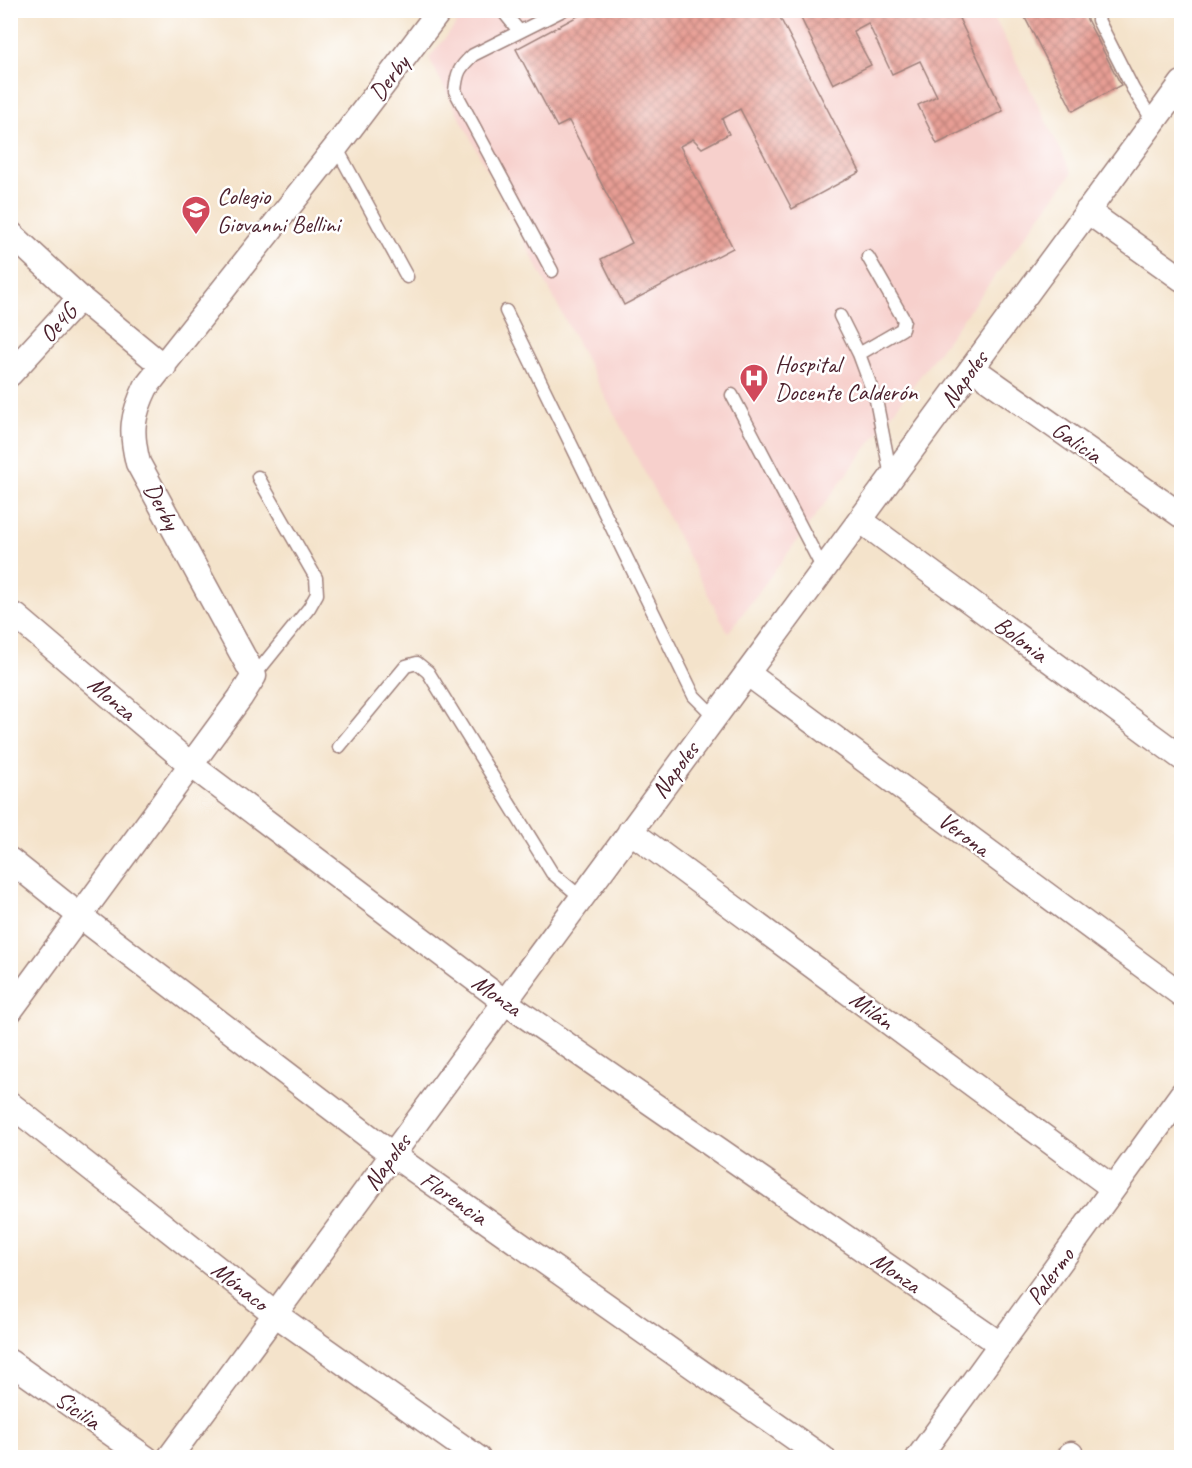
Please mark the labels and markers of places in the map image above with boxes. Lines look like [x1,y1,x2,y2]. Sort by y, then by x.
place label: Colegio Giovanni Bellini [217,181,342,239]
school or university icon: Colegio Giovanni Bellini [180,194,212,236]
place label: Hospital Docente Calderón [775,349,918,407]
hospital icon: Hospital Docente Calderón [738,362,770,404]

